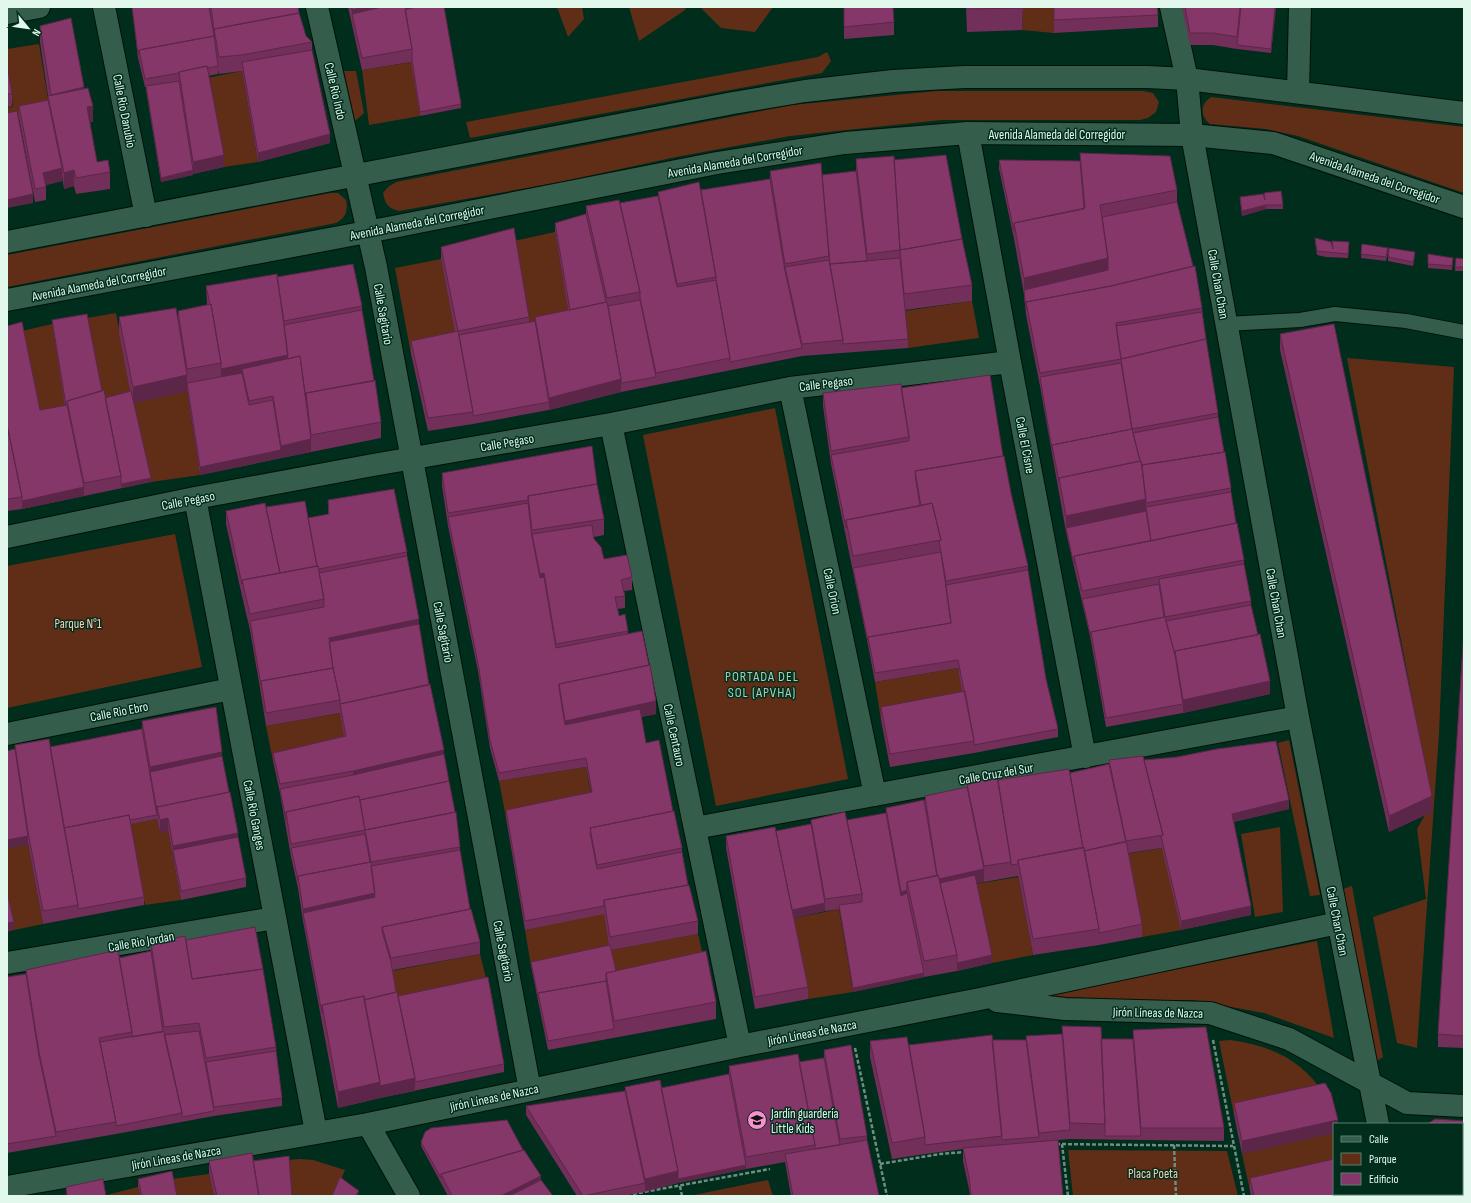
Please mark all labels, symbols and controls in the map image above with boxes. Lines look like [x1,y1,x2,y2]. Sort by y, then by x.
north arrow [8,8,48,48]
text: N [29,27,43,38]
street label: Calle Rio Indo [321,61,349,121]
street label: Calle Rio Danubio [109,73,139,149]
street label: Avenida Alameda del Corregidor [988,127,1126,143]
street label: Avenida Alameda del Corregidor [666,142,804,182]
street label: Avenida Alameda del Corregidor [1307,148,1442,208]
street label: Avenida Alameda del Corregidor [348,202,486,244]
street label: Calle Chan Chan [1204,248,1232,320]
street label: Avenida Alameda del Corregidor [30,263,168,305]
street label: Calle Sagitario [370,282,396,346]
street label: Calle Pegaso [798,373,854,395]
street label: Calle El Cisne [1012,416,1038,475]
street label: Calle Pegaso [479,430,535,456]
street label: Calle Pegaso [160,488,216,514]
street label: Calle Orion [819,567,845,616]
street label: Calle Chan Chan [1262,567,1290,639]
street label: Calle Sagitario [429,600,457,664]
park label: Parque N°1 [54,616,102,632]
district label: PORTADA DEL SOL (APVHA) [725,668,799,701]
street label: Calle Rio Ebro [89,699,150,725]
street label: Calle Centauro [660,702,688,768]
street label: Calle Cruz del Sur [958,760,1035,788]
street label: Calle Rio Ganges [239,779,269,852]
street label: Calle Chan Chan [1322,885,1352,957]
street label: Calle Sagitario [489,919,517,983]
street label: Calle Rio Jordan [107,928,175,956]
street label: Jirón Líneas de Nazca [1112,1004,1203,1022]
street label: Jirón Líneas de Nazca [765,1017,858,1050]
street label: Jirón Líneas de Nazca [447,1081,540,1115]
place label: Jardín guardería Little Kids [770,1106,839,1137]
school or university icon: Jardín guardería Little Kids [746,1109,768,1131]
legend [1333,1123,1463,1195]
text: Calle [1369,1132,1389,1147]
street label: Jirón Líneas de Nazca [129,1142,222,1174]
text: Parque [1369,1152,1397,1167]
park label: Placa Poeta [1128,1166,1178,1182]
text: Edificio [1369,1172,1398,1187]

